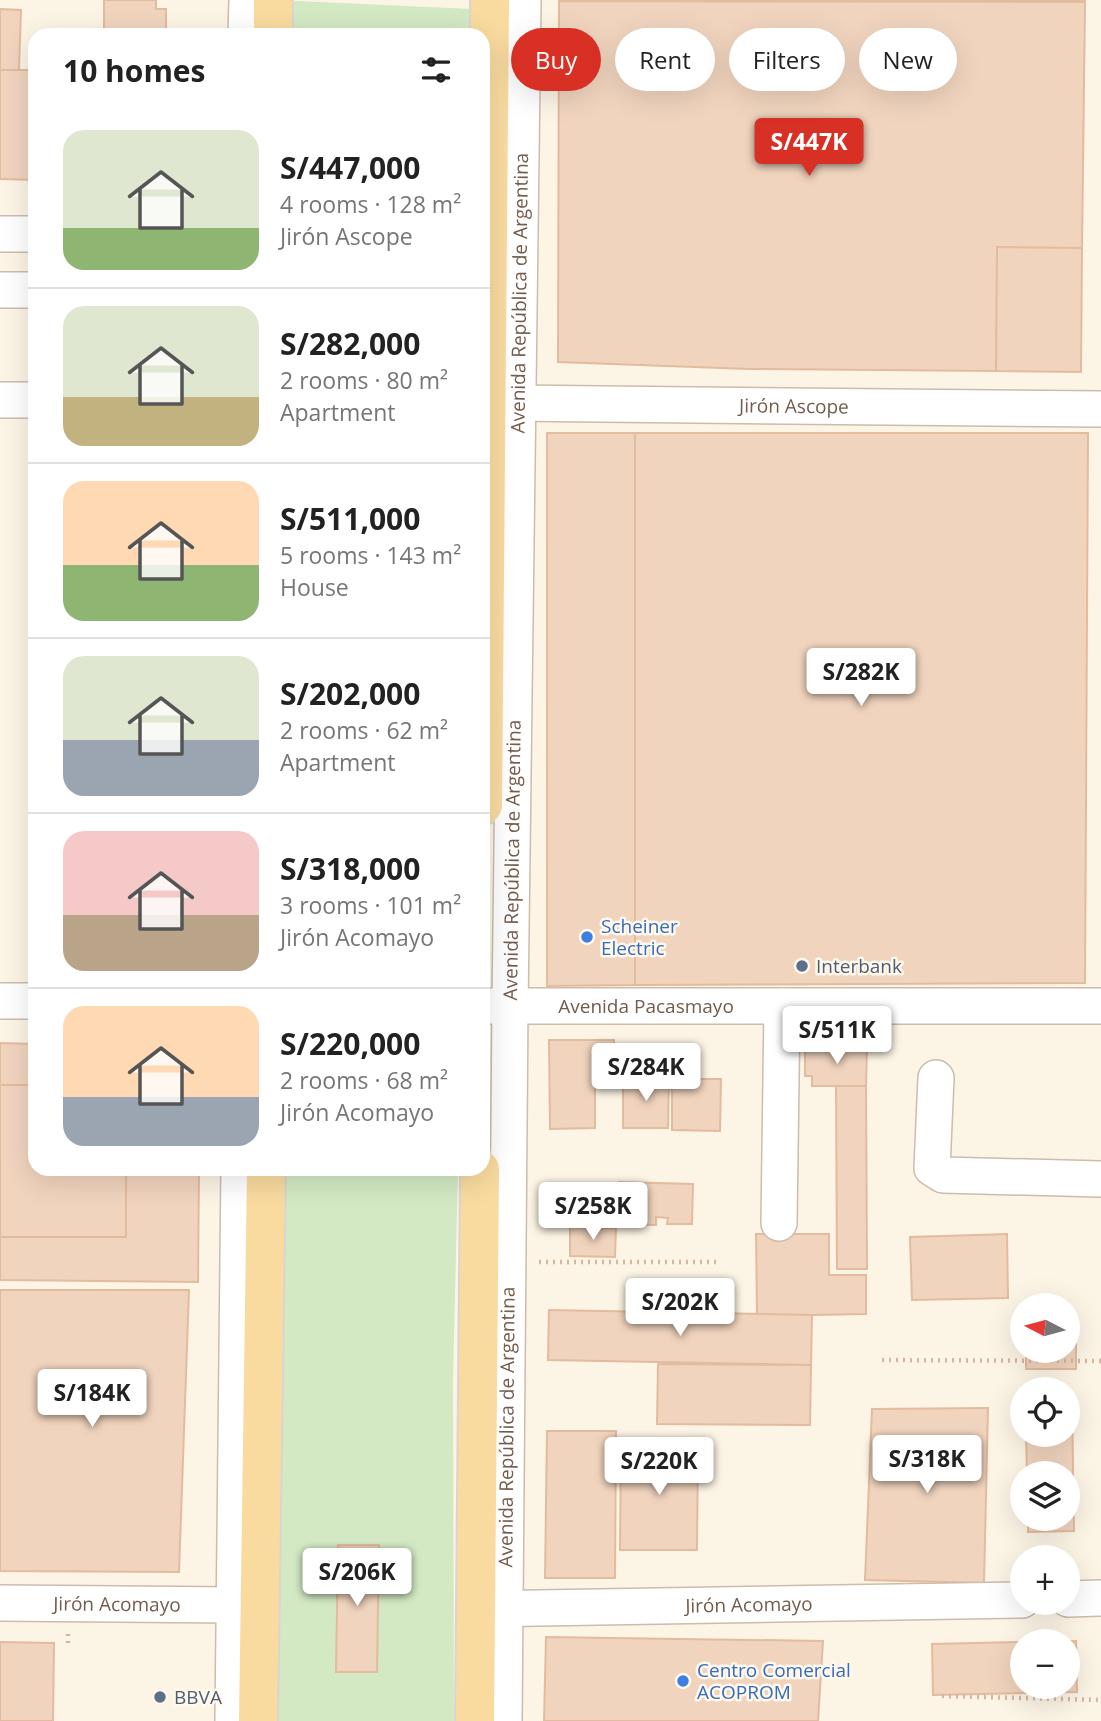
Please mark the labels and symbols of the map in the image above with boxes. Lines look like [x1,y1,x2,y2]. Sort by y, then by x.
pin: S/447K [752,118,866,178]
street label: Avenida República de Argentina [504,153,534,434]
street label: Jirón Ascope [737,392,849,419]
pin: S/282K [804,648,918,708]
street label: Avenida República de Argentina [497,720,527,1001]
place label: Scheiner Electric [601,913,678,961]
marker: Scheiner Electric [579,929,595,945]
place label: Interbank [816,953,902,979]
marker: Interbank [794,958,810,974]
street label: Avenida Pacasmayo [558,993,734,1019]
pin: S/511K [780,1006,894,1066]
pin: S/284K [589,1044,703,1103]
pin: S/258K [536,1182,650,1242]
pin: S/202K [623,1278,737,1338]
street label: Avenida República de Argentina [492,1287,521,1567]
north arrow [1010,1293,1080,1363]
pin: S/184K [35,1370,149,1429]
pin: S/318K [870,1436,984,1495]
pin: S/220K [602,1438,716,1497]
pin: S/206K [300,1548,414,1608]
street label: Jirón Acomayo [51,1590,181,1618]
street label: Jirón Acomayo [683,1590,813,1619]
place label: Centro Comercial ACOPROM [697,1657,851,1705]
marker: Centro Comercial ACOPROM [675,1673,691,1689]
place label: BBVA [174,1684,222,1710]
marker: BBVA [152,1689,168,1705]

